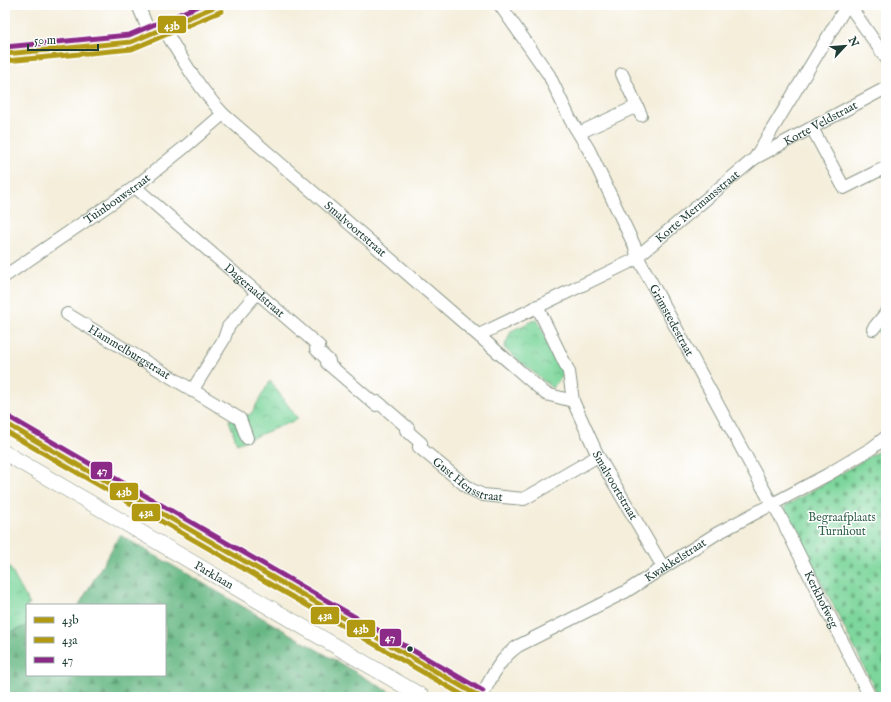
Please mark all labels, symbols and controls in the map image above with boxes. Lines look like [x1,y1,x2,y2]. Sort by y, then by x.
line badge: 43b [157,15,187,34]
text: 43b [163,19,180,33]
scale bar [28,26,98,52]
north arrow [825,26,865,66]
text: 50 m [34,33,56,48]
text: N [844,34,862,50]
street label: Korte Veldstraat [781,98,860,149]
street label: Korte Mermansstraat [652,167,743,246]
street label: Tuinbouwstraat [81,171,154,228]
street label: Smalvoortstraat [321,198,389,260]
street label: Dageraadstraat [221,260,288,321]
street label: Grimstedestraat [646,282,697,359]
street label: Hammelburgstraat [85,322,173,383]
street label: Smalvoortstraat [589,449,641,523]
street label: Gust Hensstraat [429,454,503,505]
line badge: 47 [90,461,113,480]
text: 47 [96,464,107,478]
line badge: 43b [109,482,139,501]
text: 43b [115,485,132,499]
line badge: 43a [131,503,161,522]
text: 43a [138,506,153,520]
park label: Begraafplaats Turnhout [808,510,876,539]
street label: Kwakkelstraat [642,535,709,586]
street label: Parklaan [191,558,237,593]
street label: Kerkhofweg [800,568,842,631]
legend [26,604,166,676]
line badge: 43a [310,606,340,625]
text: 43a [317,609,332,623]
text: 43b [62,613,79,628]
line badge: 43b [346,619,376,638]
text: 43b [352,622,369,636]
line badge: 47 [379,628,402,647]
text: 47 [384,631,395,645]
text: 43a [62,633,78,648]
unlabelled marker [405,644,415,654]
text: 47 [62,653,73,668]

